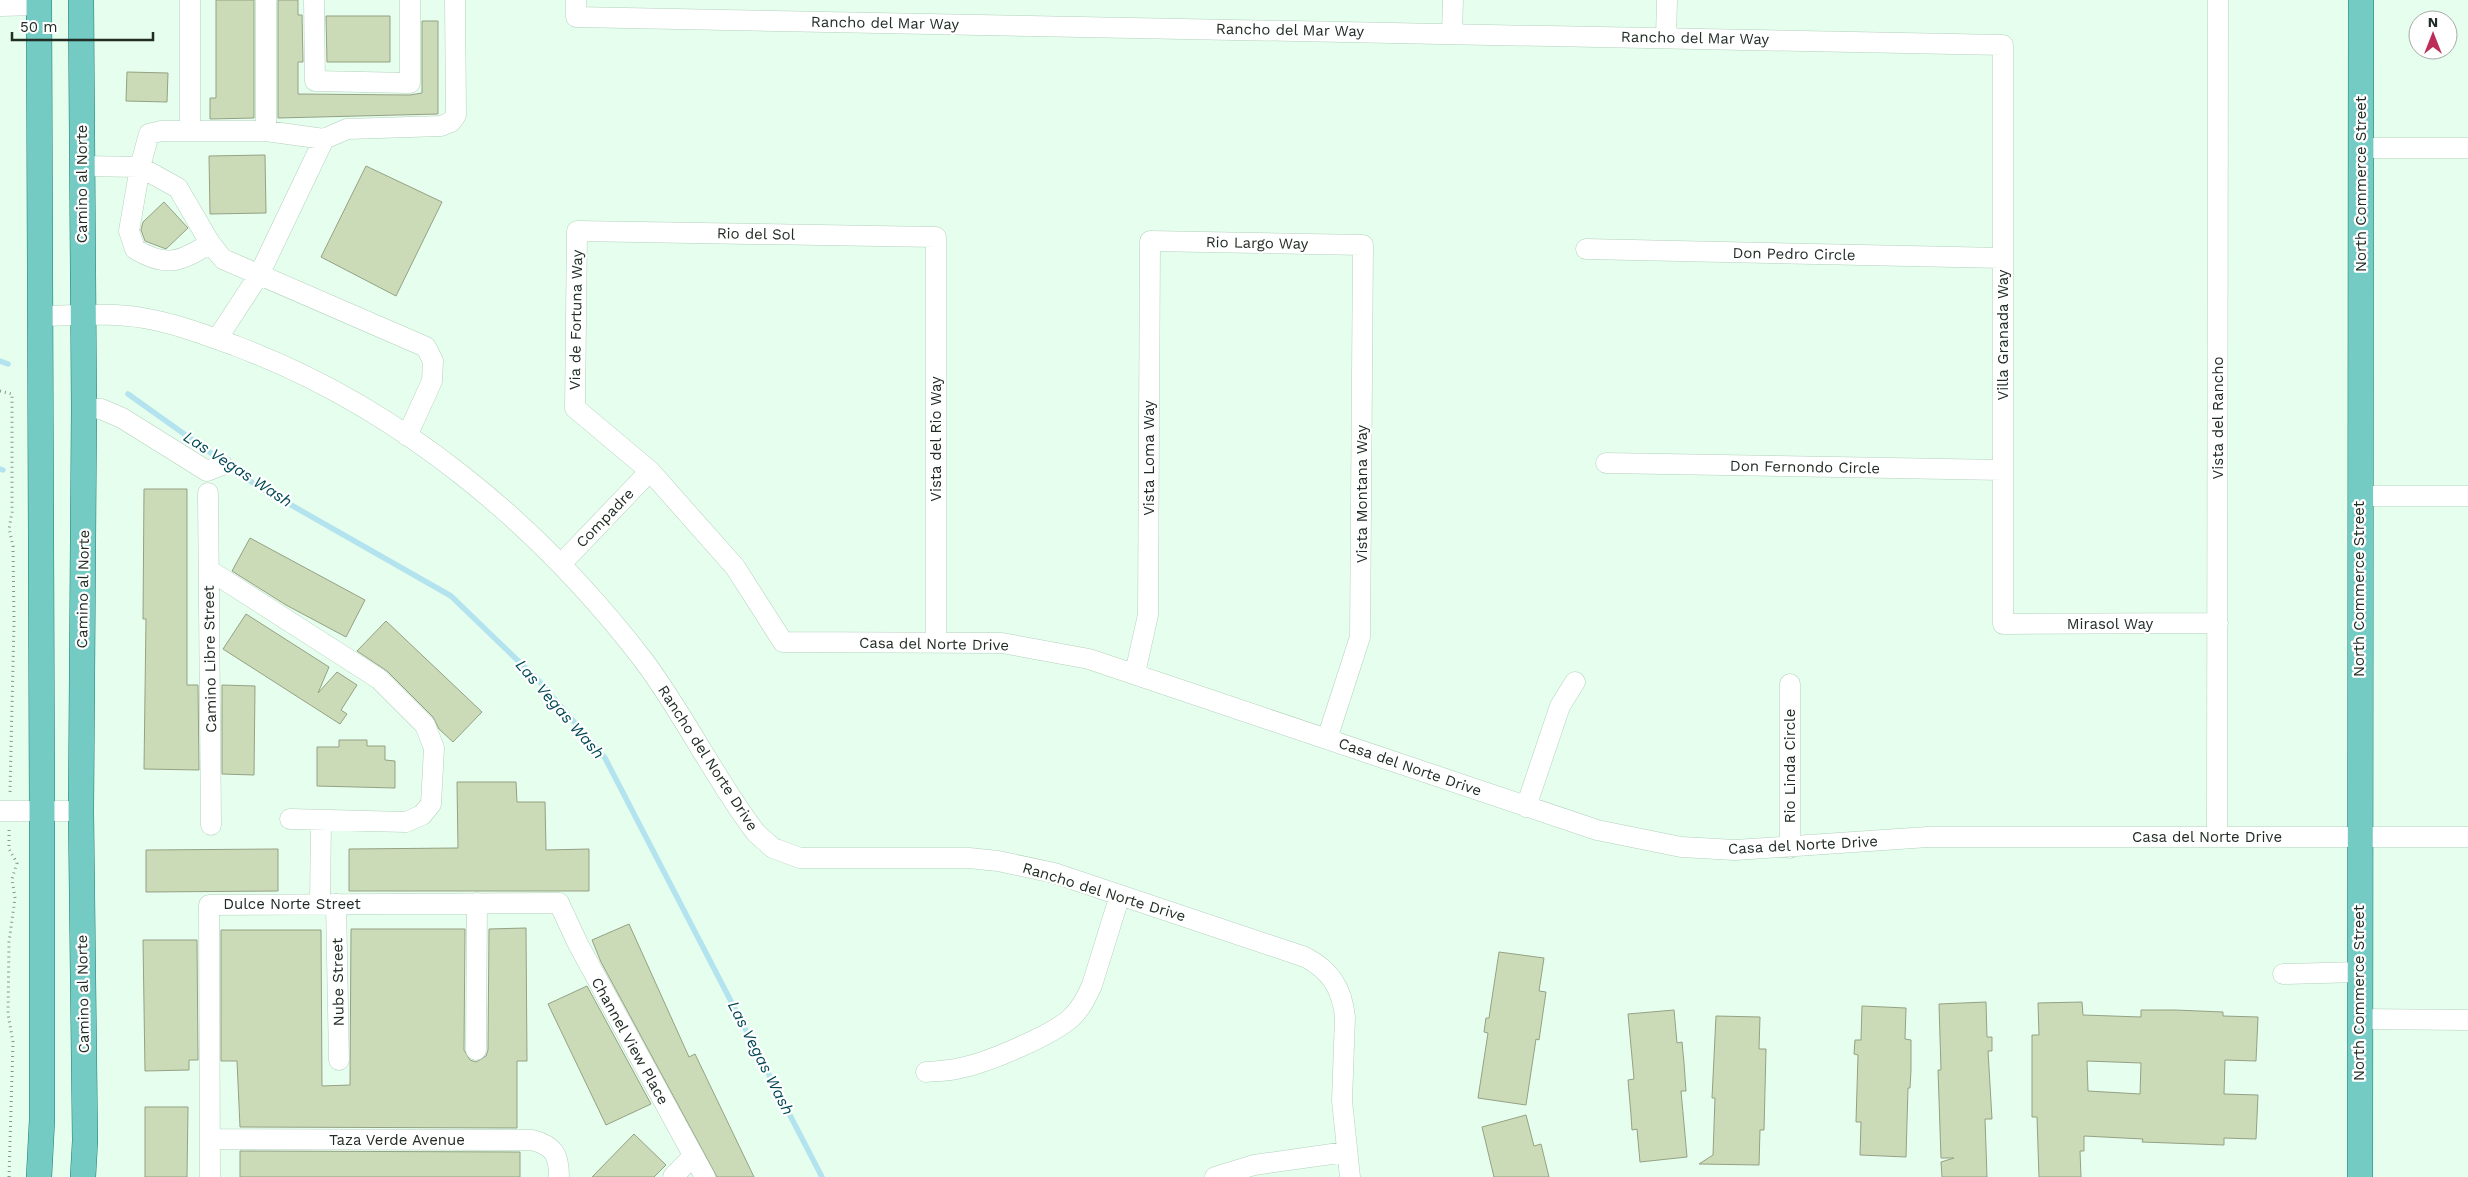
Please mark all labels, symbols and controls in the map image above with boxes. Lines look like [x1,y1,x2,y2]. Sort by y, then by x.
scale bar [12,10,154,42]
north arrow [2408,10,2458,60]
street label: Rancho del Mar Way [811,13,959,33]
text: N [2428,14,2438,30]
text: 50 m [20,18,57,36]
street label: Rancho del Mar Way [1216,20,1364,40]
street label: Rancho del Mar Way [1621,28,1769,48]
street label: North Commerce Street [2352,95,2370,272]
street label: Camino al Norte [73,125,91,243]
street label: Rio del Sol [717,224,796,244]
street label: Rio Largo Way [1206,233,1309,253]
street label: Don Pedro Circle [1732,244,1856,264]
street label: Via de Fortuna Way [566,249,586,390]
street label: Villa Granada Way [1994,269,2012,401]
street label: Vista del Rancho [2209,357,2227,479]
street label: Vista del Rio Way [927,376,945,502]
street label: Vista Loma Way [1140,400,1158,516]
street label: Vista Montana Way [1353,424,1371,563]
water label: Las Vegas Wash [180,427,296,511]
street label: Don Fernondo Circle [1730,457,1880,477]
street label: Compadre [572,485,638,551]
street label: North Commerce Street [2350,500,2368,677]
street label: Camino al Norte [73,530,93,648]
street label: Camino Libre Street [200,584,220,733]
street label: Mirasol Way [2067,615,2154,633]
street label: Casa del Norte Drive [859,634,1009,654]
water label: Las Vegas Wash [512,655,608,763]
street label: Rancho del Norte Drive [654,682,762,834]
street label: Rio Linda Circle [1781,709,1799,823]
street label: Casa del Norte Drive [1336,734,1484,800]
street label: Casa del Norte Drive [2132,828,2282,846]
street label: Casa del Norte Drive [1728,832,1878,858]
street label: Rancho del Norte Drive [1020,859,1188,925]
street label: Dulce Norte Street [223,895,362,913]
street label: North Commerce Street [2350,904,2368,1081]
street label: Camino al Norte [73,935,93,1053]
street label: Nube Street [328,937,348,1026]
street label: Channel View Place [588,974,672,1108]
water label: Las Vegas Wash [724,998,798,1118]
street label: Taza Verde Avenue [329,1131,465,1149]

